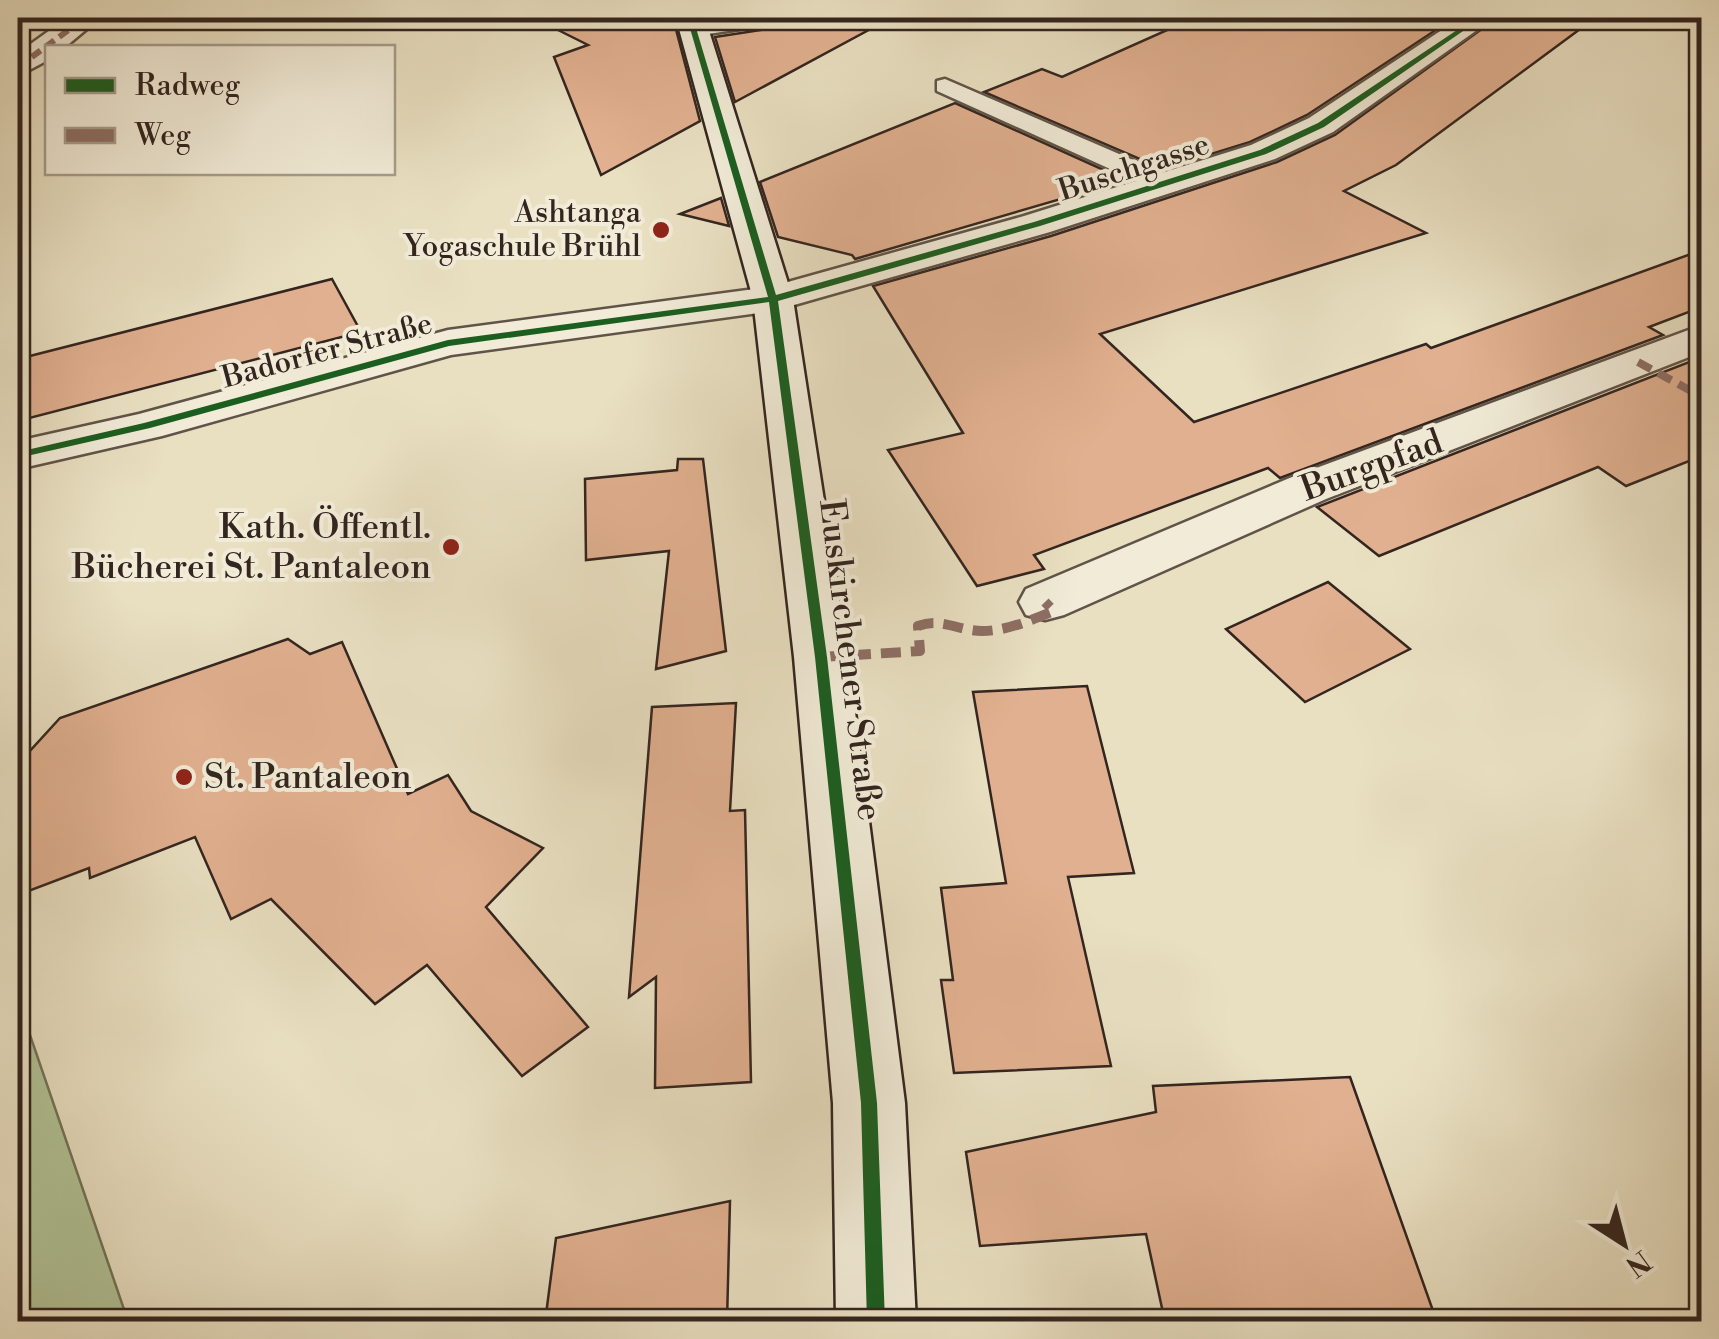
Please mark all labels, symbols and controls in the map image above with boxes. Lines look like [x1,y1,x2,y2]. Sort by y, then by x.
legend [45,45,395,175]
text: Radweg [135,67,241,105]
text: Weg [134,117,191,155]
street label: Buschgasse [1053,126,1214,211]
place label: Ashtanga Yogaschule Brühl [402,194,642,266]
marker: Ashtanga Yogaschule Brühl [650,219,672,241]
street label: Badorfer Straße [217,305,436,398]
street label: Burgpfad [1294,421,1449,512]
street label: Euskirchener Straße [809,497,891,823]
place label: Kath. Öffentl. Bücherei St. Pantaleon [71,504,431,589]
marker: Kath. Öffentl. Bücherei St. Pantaleon [440,536,462,558]
place label: St. Pantaleon [204,756,412,799]
marker: St. Pantaleon [173,766,195,788]
north arrow [1574,1194,1674,1294]
text: N [1619,1242,1657,1284]

